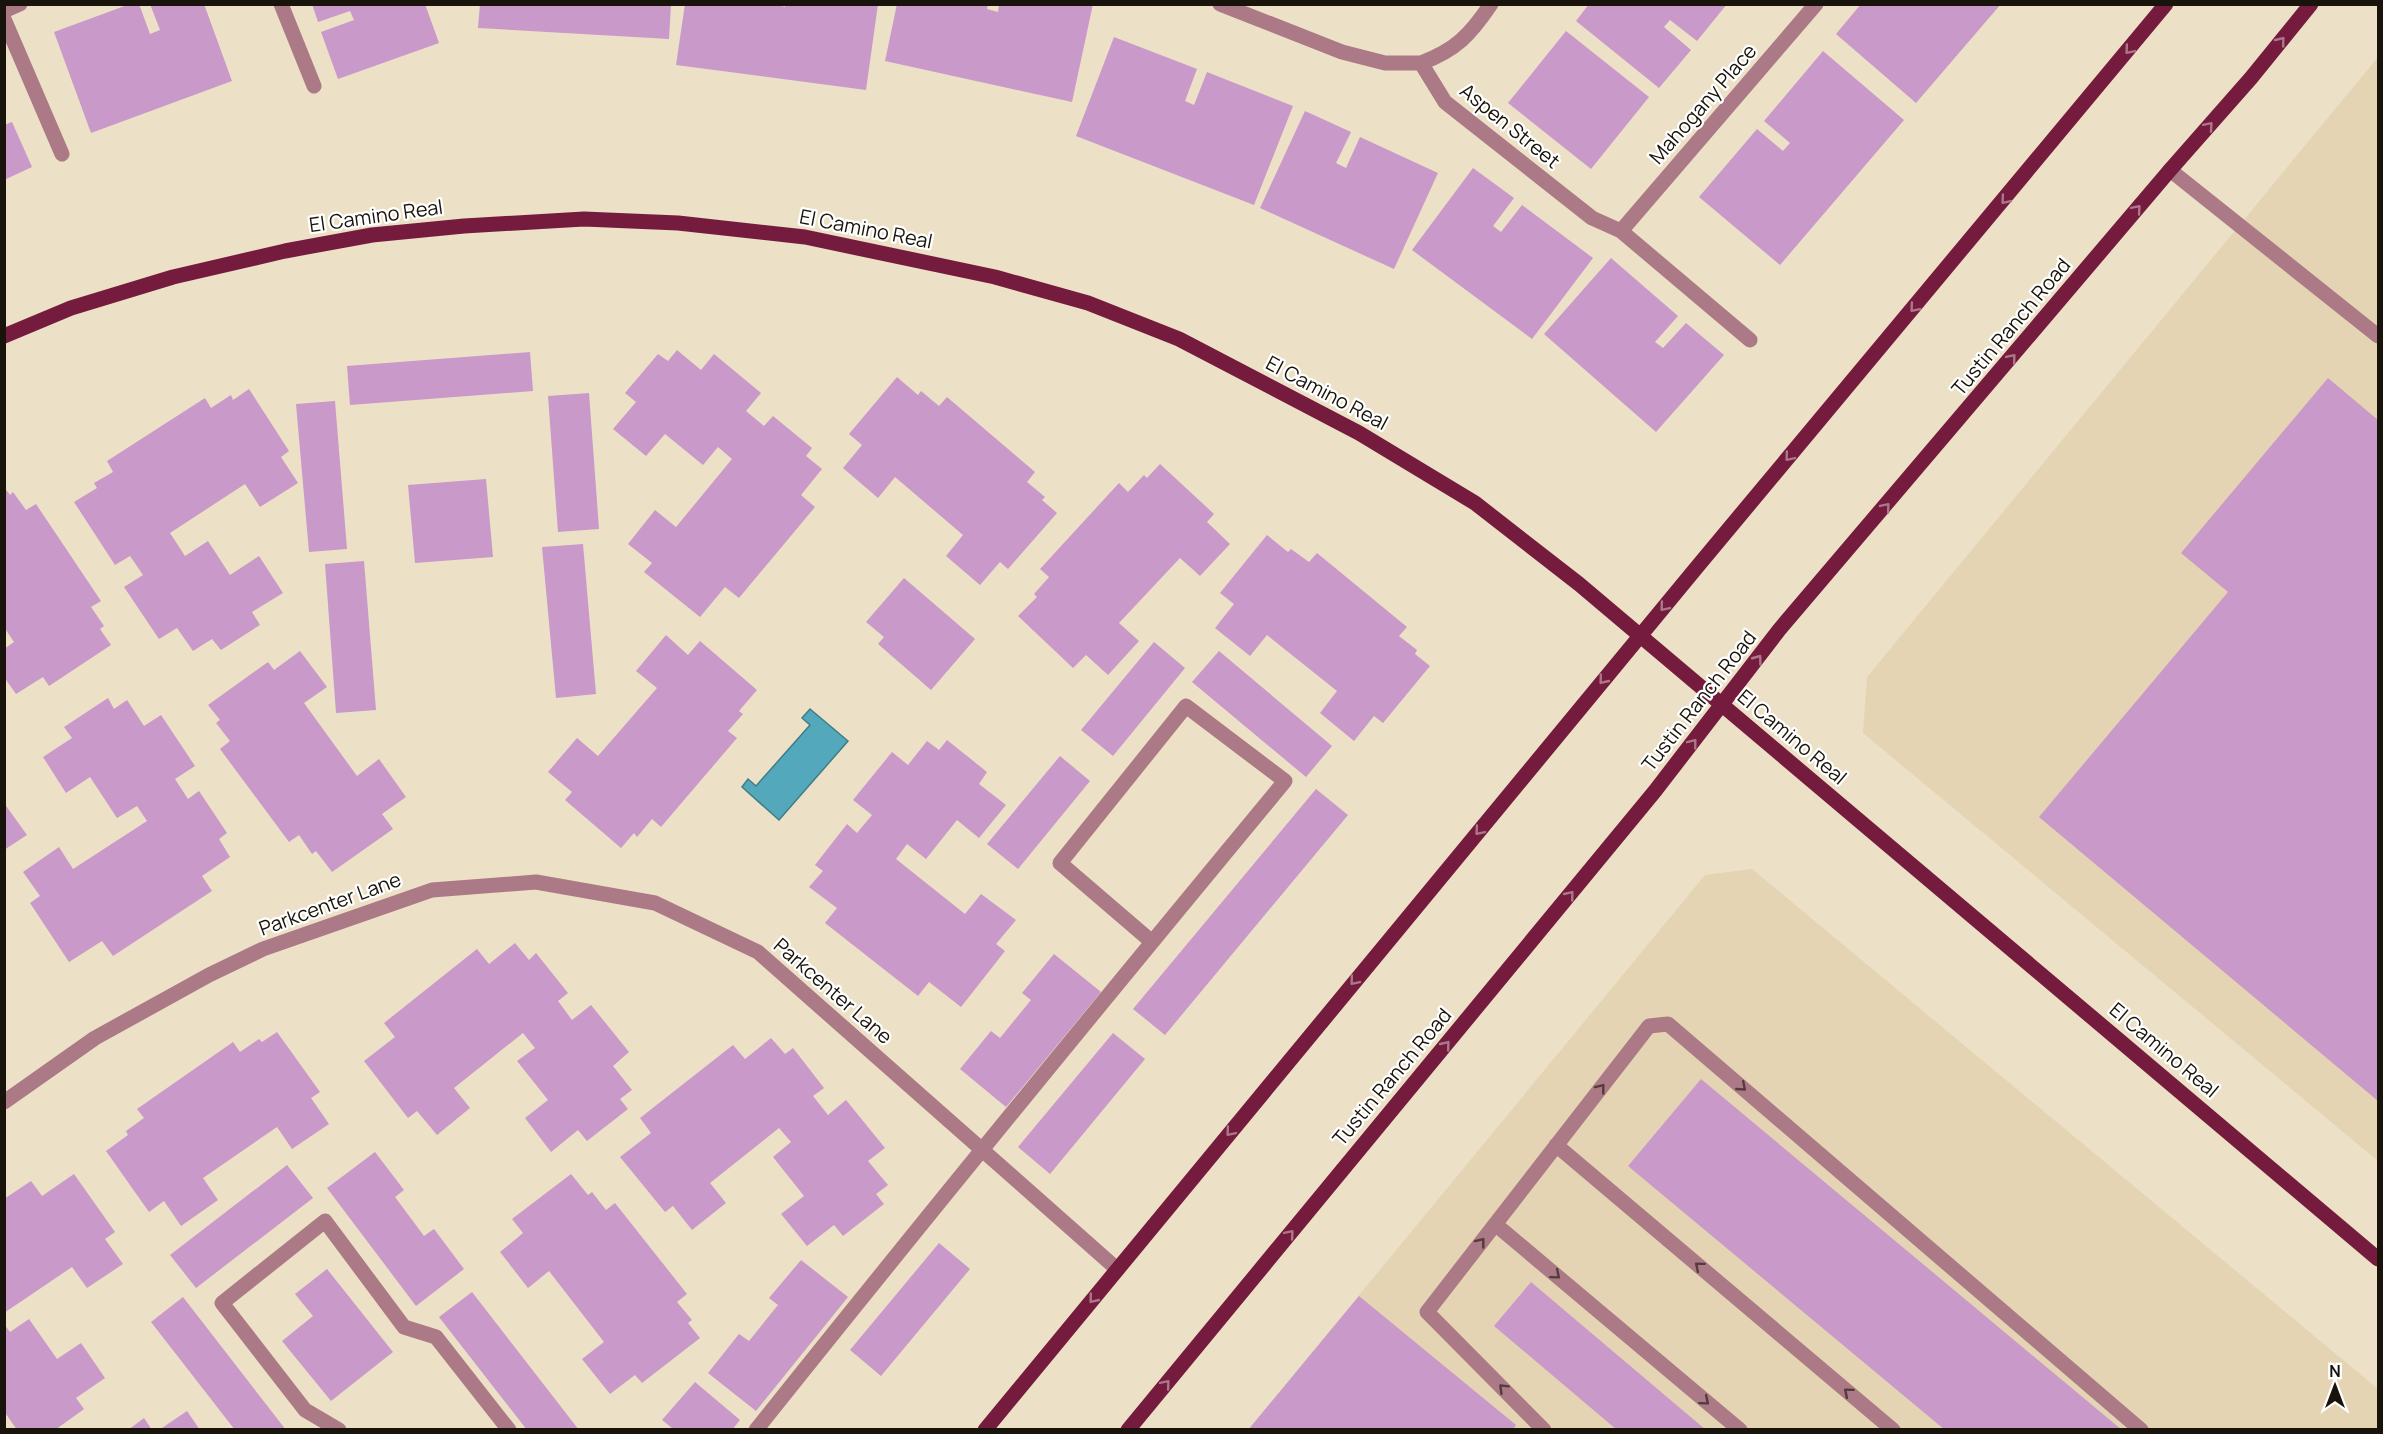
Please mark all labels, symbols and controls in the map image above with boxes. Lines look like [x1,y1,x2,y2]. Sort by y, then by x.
one-way arrow [2274,37,2285,48]
street label: Mahogany Place [1643,38,1762,169]
one-way arrow [2125,43,2136,54]
street label: Aspen Street [1455,77,1566,174]
one-way arrow [2202,122,2213,133]
street label: El Camino Real [307,193,444,238]
one-way arrow [2001,193,2012,204]
street label: El Camino Real [797,202,935,255]
one-way arrow [2130,205,2141,216]
street label: Tustin Ranch Road [1945,252,2076,401]
one-way arrow [1911,301,1922,312]
street label: El Camino Real [1261,349,1393,436]
one-way arrow [2005,354,2016,365]
one-way arrow [1785,450,1796,461]
one-way arrow [1878,503,1889,514]
one-way arrow [1660,600,1671,611]
street label: Tustin Ranch Road [1635,625,1762,777]
one-way arrow [1750,654,1761,665]
one-way arrow [1599,673,1610,684]
street label: El Camino Real [1732,683,1853,790]
one-way arrow [1685,739,1696,750]
one-way arrow [1475,824,1486,835]
street label: Parkcenter Lane [255,865,404,942]
one-way arrow [1563,891,1574,902]
street label: Parkcenter Lane [768,932,898,1050]
one-way arrow [1351,974,1362,985]
street label: El Camino Real [2104,996,2225,1103]
street label: Tustin Ranch Road [1326,1002,1457,1151]
one-way arrow [1439,1041,1450,1052]
one-way arrow [1735,1080,1746,1091]
one-way arrow [1593,1084,1604,1095]
one-way arrow [1227,1125,1238,1136]
one-way arrow [1283,1230,1294,1241]
one-way arrow [1474,1238,1485,1249]
one-way arrow [1695,1262,1706,1273]
one-way arrow [1549,1268,1560,1279]
one-way arrow [1089,1292,1100,1303]
north arrow [2305,1356,2365,1416]
text: N [2329,1360,2341,1382]
one-way arrow [1158,1380,1169,1391]
one-way arrow [1499,1384,1510,1395]
one-way arrow [1844,1388,1855,1399]
one-way arrow [1698,1393,1709,1404]

